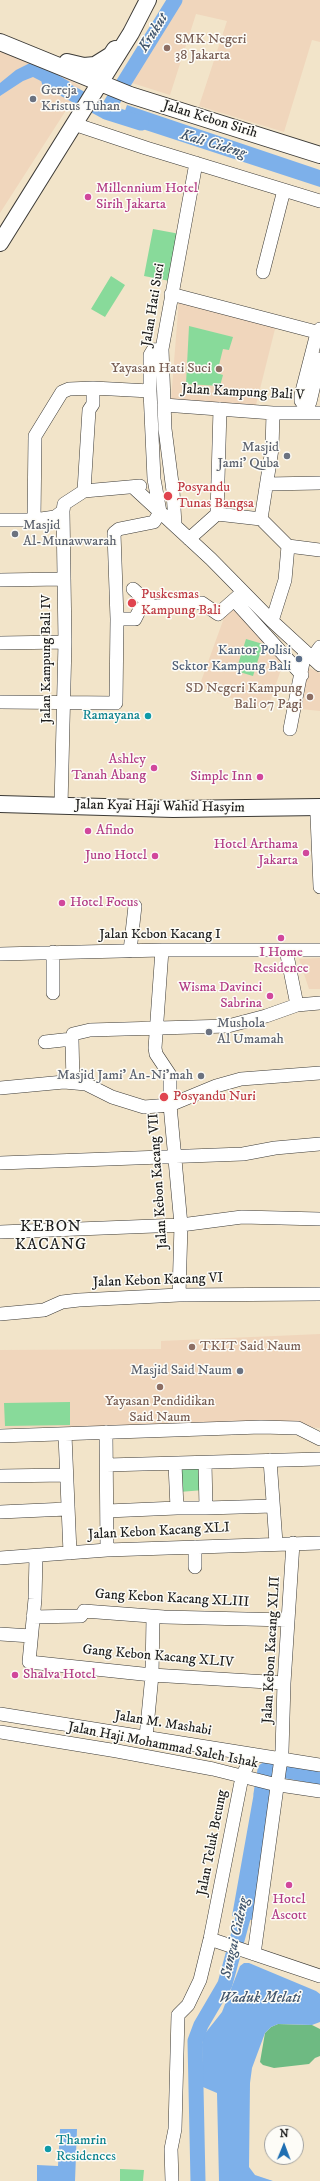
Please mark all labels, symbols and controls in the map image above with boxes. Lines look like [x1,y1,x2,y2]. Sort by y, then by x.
water label: Krukut [135,10,173,56]
place label: SMK Negeri 38 Jakarta [175,32,246,64]
marker: SMK Negeri 38 Jakarta [162,43,172,53]
place label: Gereja Kristus Tuhan [41,83,120,116]
marker: Gereja Kristus Tuhan [28,94,38,104]
street label: Jalan Kebon Sirih [161,98,259,142]
water label: Kali Cideng [178,127,248,163]
place label: Millennium Hotel Sirih Jakarta [96,181,198,214]
marker: Millennium Hotel Sirih Jakarta [83,192,93,202]
street label: Jalan Hati Suci [139,262,169,348]
place label: Yayasan Hati Suci [111,361,211,377]
marker: Yayasan Hati Suci [214,364,224,374]
street label: Jalan Kampung Bali V [181,381,305,405]
place label: Masjid Jami' Quba [217,440,279,472]
marker: Masjid Jami' Quba [282,451,292,461]
place label: Posyandu Tunas Bangsa [177,480,254,512]
marker: Posyandu Tunas Bangsa [162,490,174,502]
place label: Masjid Al-Munawwarah [23,518,117,550]
marker: Masjid Al-Munawwarah [10,529,20,539]
place label: Puskesmas Kampung Bali [141,587,221,620]
street label: Jalan Kampung Bali IV [39,594,55,724]
marker: Puskesmas Kampung Bali [126,597,138,609]
place label: Kantor Polisi Sektor Kampung Bali [172,643,291,676]
marker: Kantor Polisi Sektor Kampung Bali [294,654,304,664]
place label: SD Negeri Kampung Bali 07 Pagi [186,681,302,714]
marker: SD Negeri Kampung Bali 07 Pagi [305,692,315,702]
place label: Ramayana [82,708,140,724]
marker: Ramayana [143,711,153,721]
place label: Ashley Tanah Abang [72,752,146,784]
marker: Ashley Tanah Abang [149,763,159,773]
place label: Simple Inn [190,769,252,785]
marker: Simple Inn [255,772,265,782]
street label: Jalan Kyai Haji Wahid Hasyim [75,797,245,817]
place label: Afindo [96,823,134,839]
marker: Afindo [83,826,93,836]
place label: Hotel Arthama Jakarta [214,837,298,870]
place label: Juno Hotel [85,848,147,864]
marker: Hotel Arthama Jakarta [301,848,311,858]
marker: Juno Hotel [150,851,160,861]
place label: Hotel Focus [70,895,138,911]
marker: Hotel Focus [57,898,67,908]
street label: Jalan Kebon Kacang I [99,927,221,943]
marker: I Home Residence [276,933,286,943]
place label: I Home Residence [253,945,309,978]
place label: Wisma Davinci Sabrina [178,980,262,1012]
marker: Wisma Davinci Sabrina [265,991,275,1001]
place label: Mushola Al Umamah [217,1016,284,1048]
marker: Mushola Al Umamah [204,1027,214,1037]
place label: Masjid Jami' An-Ni'mah [57,1068,193,1084]
marker: Masjid Jami' An-Ni'mah [196,1071,206,1081]
place label: Posyandu Nuri [173,1089,256,1105]
marker: Posyandu Nuri [158,1091,170,1103]
street label: Jalan Kebon Kacang VII [146,1112,172,1250]
district label: KEBON KACANG [15,1218,87,1256]
street label: Jalan Kebon Kacang VI [93,1270,223,1292]
place label: TKIT Said Naum [200,1339,301,1355]
marker: TKIT Said Naum [187,1342,197,1352]
place label: Masjid Said Naum [130,1363,232,1379]
marker: Masjid Said Naum [235,1366,245,1376]
marker: Yayasan Pendidikan Said Naum [155,1382,165,1392]
place label: Yayasan Pendidikan Said Naum [105,1394,215,1426]
street label: Jalan Kebon Kacang XLI [88,1520,230,1544]
street label: Jalan Kebon Kacang XLII [260,1576,284,1724]
street label: Gang Kebon Kacang XLIII [94,1587,250,1611]
street label: Gang Kebon Kacang XLIV [82,1642,234,1672]
place label: Shalva Hotel [23,1667,96,1683]
marker: Shalva Hotel [10,1670,20,1680]
street label: Jalan M. Mashabi [113,1708,213,1740]
street label: Jalan Haji Mohammad Saleh Ishak [67,1719,259,1773]
street label: Jalan Teluk Betung [194,1789,232,1897]
marker: Hotel Ascott [284,1880,294,1890]
place label: Hotel Ascott [271,1892,307,1924]
water label: Sungai Cideng [218,1896,254,1980]
water label: Waduk Melati [219,1990,301,2008]
north arrow [264,2125,304,2165]
text: N [280,2127,289,2141]
place label: Thamrin Residences [56,2133,116,2166]
marker: Thamrin Residences [43,2144,53,2154]

